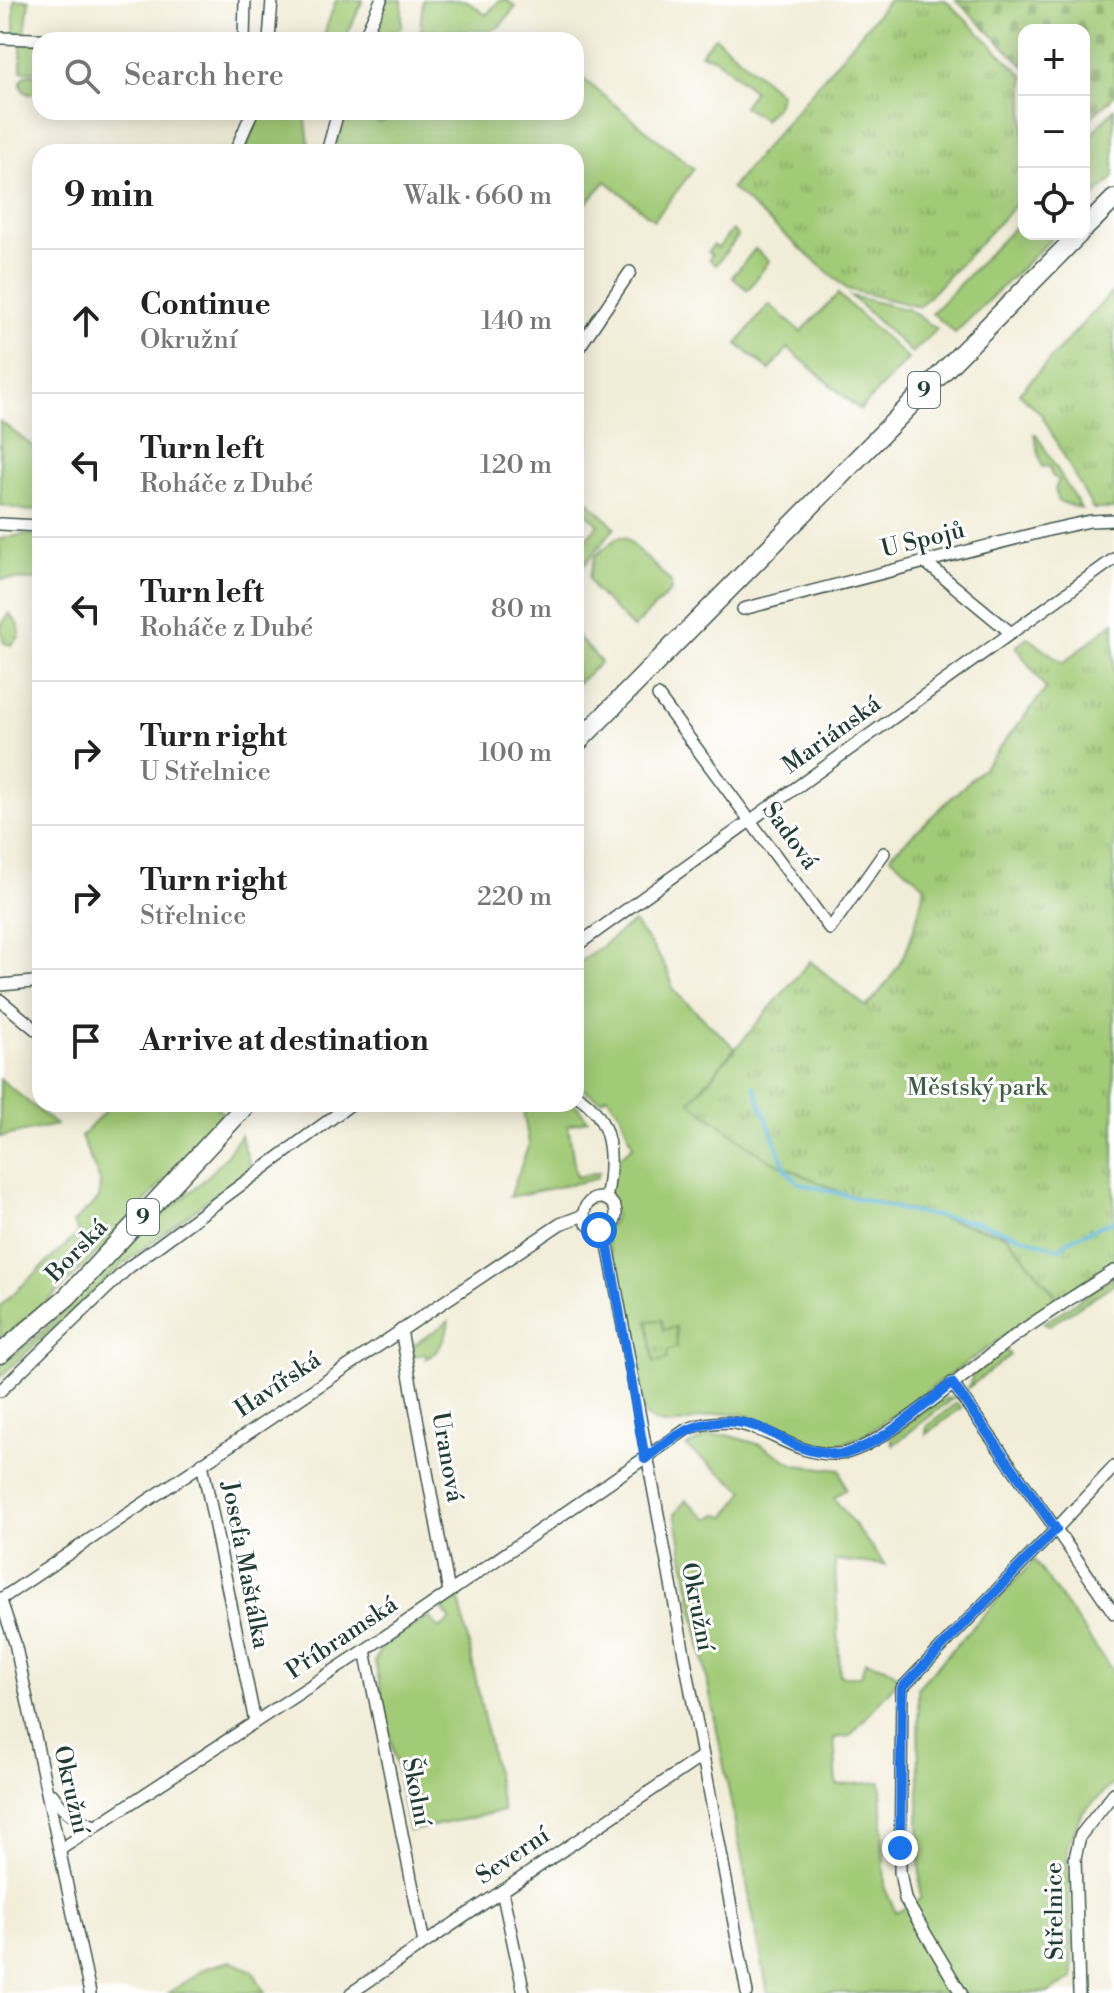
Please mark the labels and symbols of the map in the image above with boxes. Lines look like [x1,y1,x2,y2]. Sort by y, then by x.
road number: 9 [908,372,940,408]
street label: U Spojů [878,515,968,565]
street label: Mariánská [777,689,888,781]
street label: Sadová [755,796,825,876]
park label: Městský park [907,1073,1049,1103]
road number: 9 [127,1199,159,1235]
street label: Borská [39,1212,115,1290]
route start [581,1212,617,1248]
street label: Havířská [229,1345,327,1425]
street label: Uranová [424,1410,470,1505]
street label: Josefa Maštálka [214,1478,276,1652]
street label: Okružní [674,1560,720,1655]
street label: Příbramská [280,1589,404,1686]
street label: Okružní [46,1743,96,1838]
street label: Školní [395,1755,439,1830]
street label: Severní [470,1820,556,1891]
route end [882,1830,918,1866]
street label: Střelnice [1039,1862,1071,1960]

